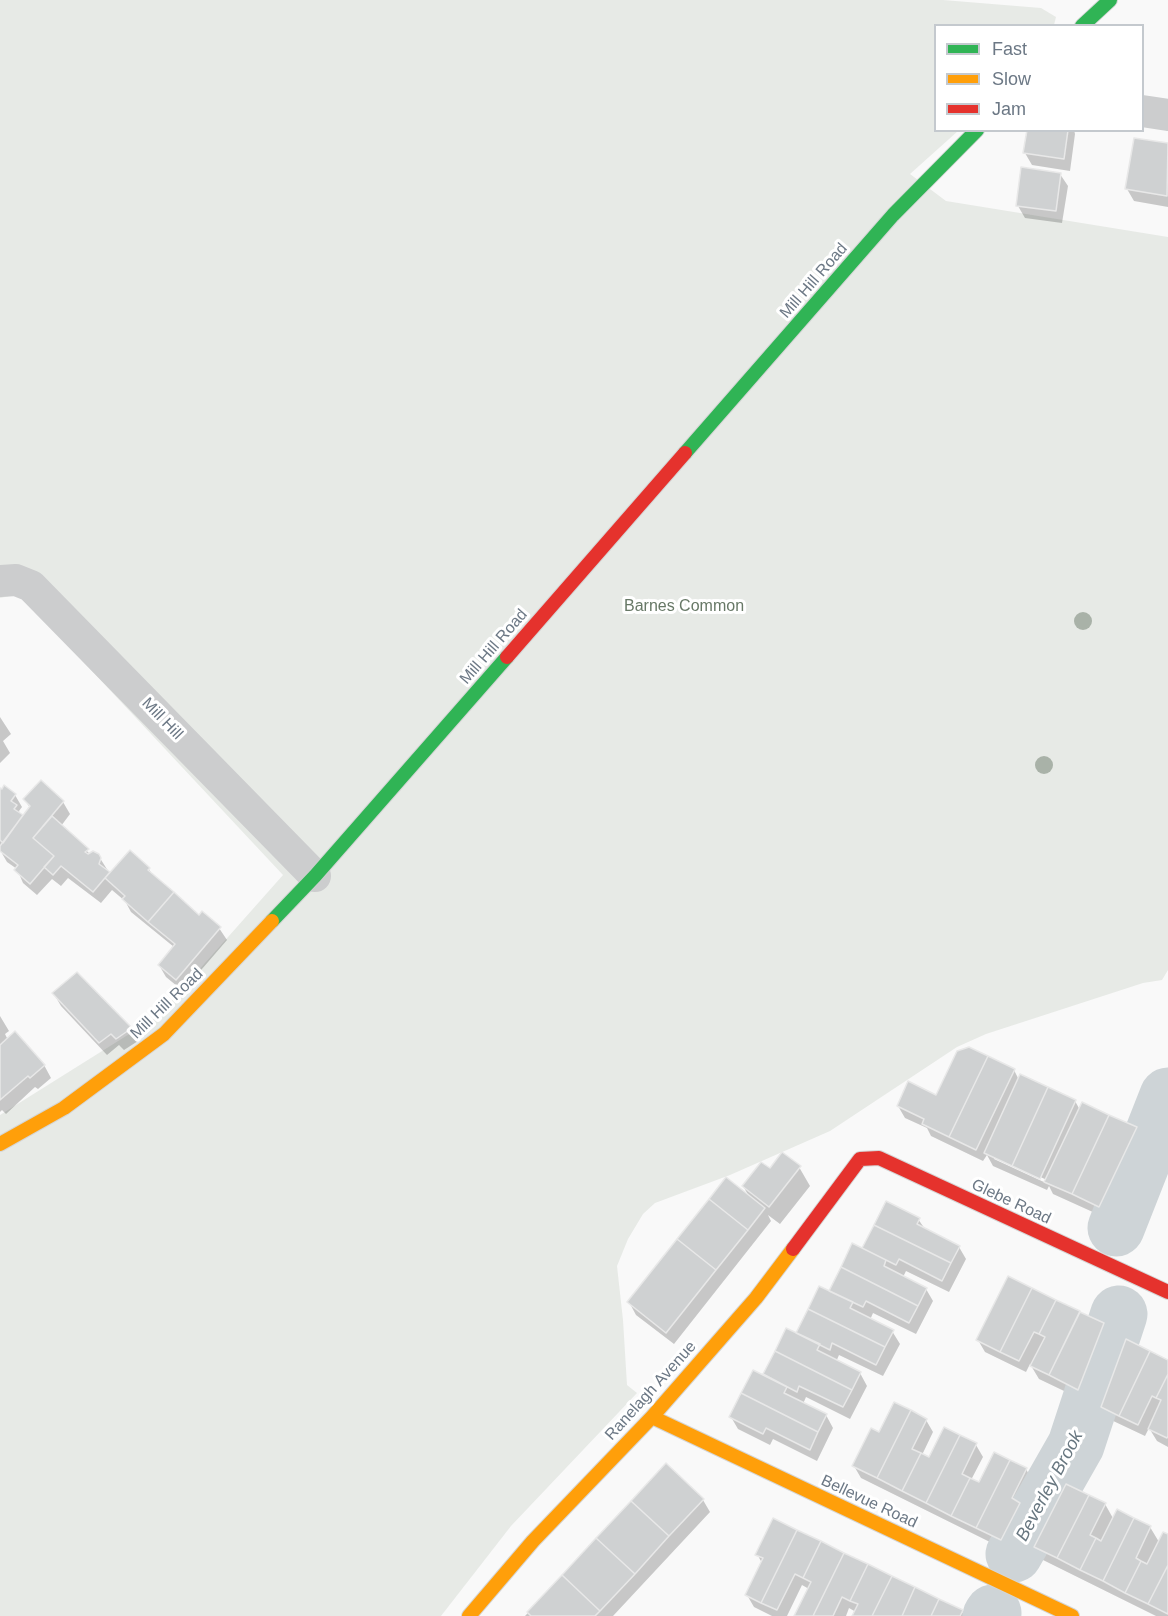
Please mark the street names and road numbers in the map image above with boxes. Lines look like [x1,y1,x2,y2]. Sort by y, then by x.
street label: Mill Hill Road [776,239,852,323]
street label: Mill Hill Road [456,605,532,689]
street label: Mill Hill [137,694,187,744]
street label: Mill Hill Road [127,965,207,1043]
street label: Glebe Road [968,1175,1054,1229]
street label: Ranelagh Avenue [601,1337,701,1445]
street label: Bellevue Road [818,1471,920,1533]

